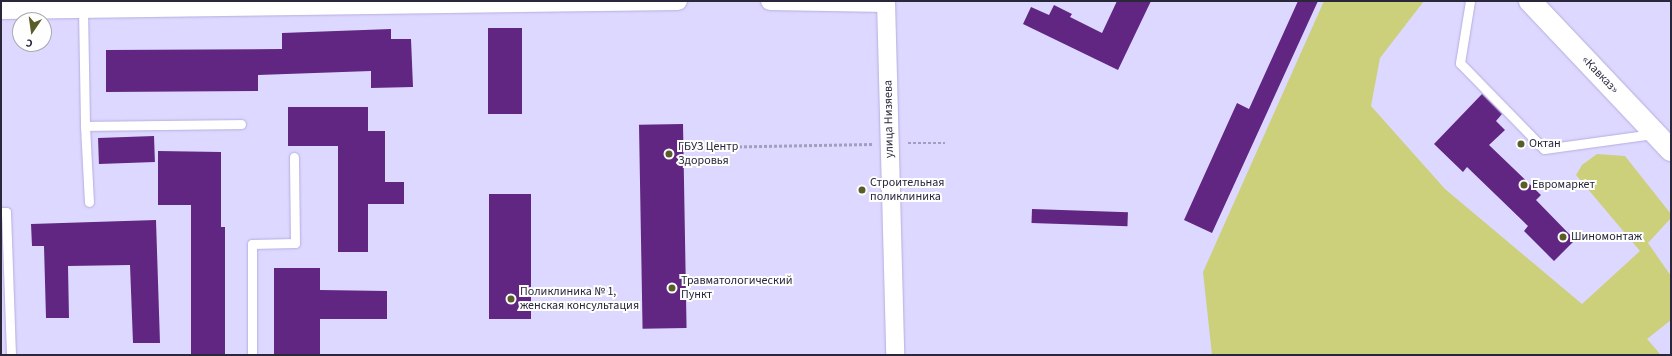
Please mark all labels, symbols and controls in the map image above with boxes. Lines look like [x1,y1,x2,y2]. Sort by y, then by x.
north arrow [12,12,52,52]
text: С [25,35,34,51]
street label: «Кавказ» [1579,53,1621,97]
street label: улица Низяева [881,80,897,158]
place label: Октан [1529,137,1561,151]
marker: Октан [1516,139,1526,149]
place label: ГБУЗ Центр Здоровья [678,140,738,168]
marker: ГБУЗ Центр Здоровья [663,148,675,160]
place label: Строительная поликлиника [870,176,945,204]
place label: Евромаркет [1532,178,1595,192]
marker: Евромаркет [1519,180,1529,190]
marker: Строительная поликлиника [857,185,867,195]
place label: Шиномонтаж [1571,230,1642,244]
marker: Шиномонтаж [1558,232,1568,242]
place label: Травматологический Пункт [681,274,793,302]
marker: Травматологический Пункт [666,282,678,294]
place label: Поликлиника № 1, женская консультация [520,285,639,313]
marker: Поликлиника № 1, женская консультация [505,293,517,305]

